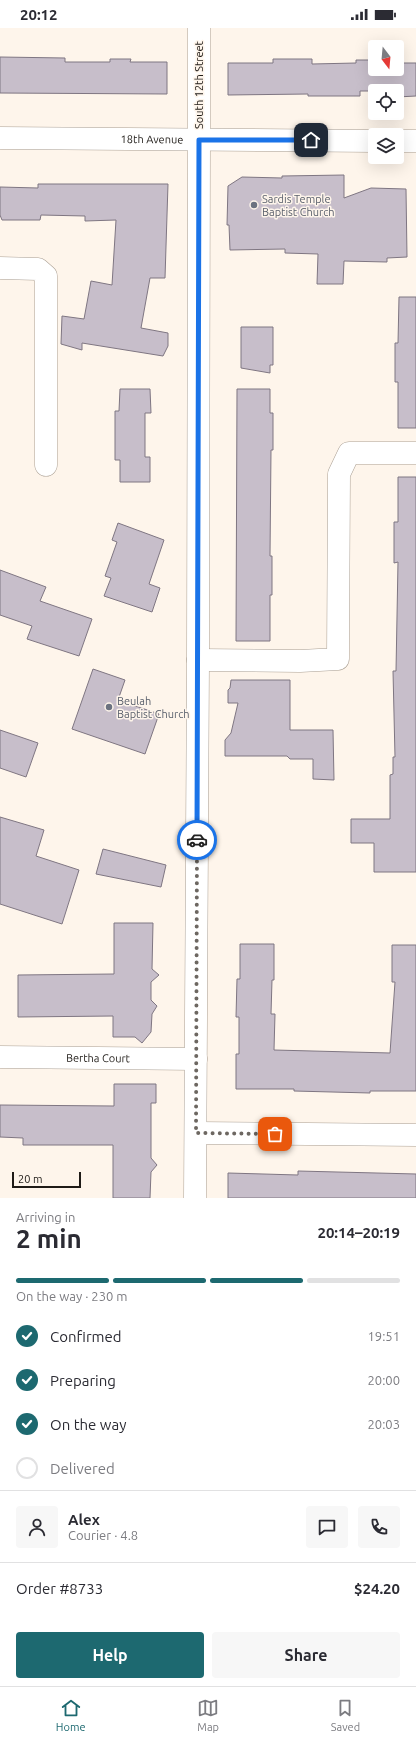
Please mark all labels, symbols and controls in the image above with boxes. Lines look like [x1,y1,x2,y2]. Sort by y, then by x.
text: 20:12 [20,6,58,23]
street label: South 12th Street [193,40,205,129]
north arrow [368,40,404,76]
map controls [368,40,404,164]
button: locate [368,84,404,120]
pin [294,123,328,157]
button: layers [368,128,404,164]
icon: home [300,129,322,151]
street label: 18th Avenue [121,133,183,145]
place label: Sardis Temple Baptist Church [262,193,335,218]
marker: Sardis Temple Baptist Church [249,200,259,210]
place label: Beulah Baptist Church [117,695,190,720]
marker: Beulah Baptist Church [104,702,114,712]
courier [177,820,217,860]
icon: car [186,829,208,851]
street label: Bertha Court [66,1052,131,1064]
pin [258,1117,292,1151]
icon: bag [264,1123,286,1145]
scale bar [12,1170,81,1189]
text: 20 m [18,1173,42,1185]
text: Arriving in [16,1210,75,1224]
text: 2 min [16,1224,82,1253]
text: 20:14–20:19 [317,1224,400,1241]
text: On the way · 230 m [16,1289,128,1303]
icon: check [16,1325,38,1347]
text: Confirmed [50,1328,122,1345]
text: 19:51 [367,1329,400,1343]
icon: check [16,1369,38,1391]
text: Preparing [50,1372,116,1389]
text: 20:00 [367,1373,400,1387]
icon: check [16,1413,38,1435]
text: On the way [50,1416,126,1433]
text: 20:03 [367,1417,400,1431]
text: Delivered [50,1460,115,1477]
button: person [16,1506,58,1548]
button: chat [306,1506,348,1548]
button: phone [358,1506,400,1548]
text: Alex [68,1511,100,1528]
text: Courier · 4.8 [68,1528,138,1542]
text: Order #8733 [16,1580,103,1597]
text: $24.20 [354,1580,400,1597]
button: Help [16,1632,204,1678]
button: Share [212,1632,400,1678]
tab: Home [56,1697,86,1733]
tab: Map [197,1697,219,1733]
tab: Saved [331,1697,360,1733]

